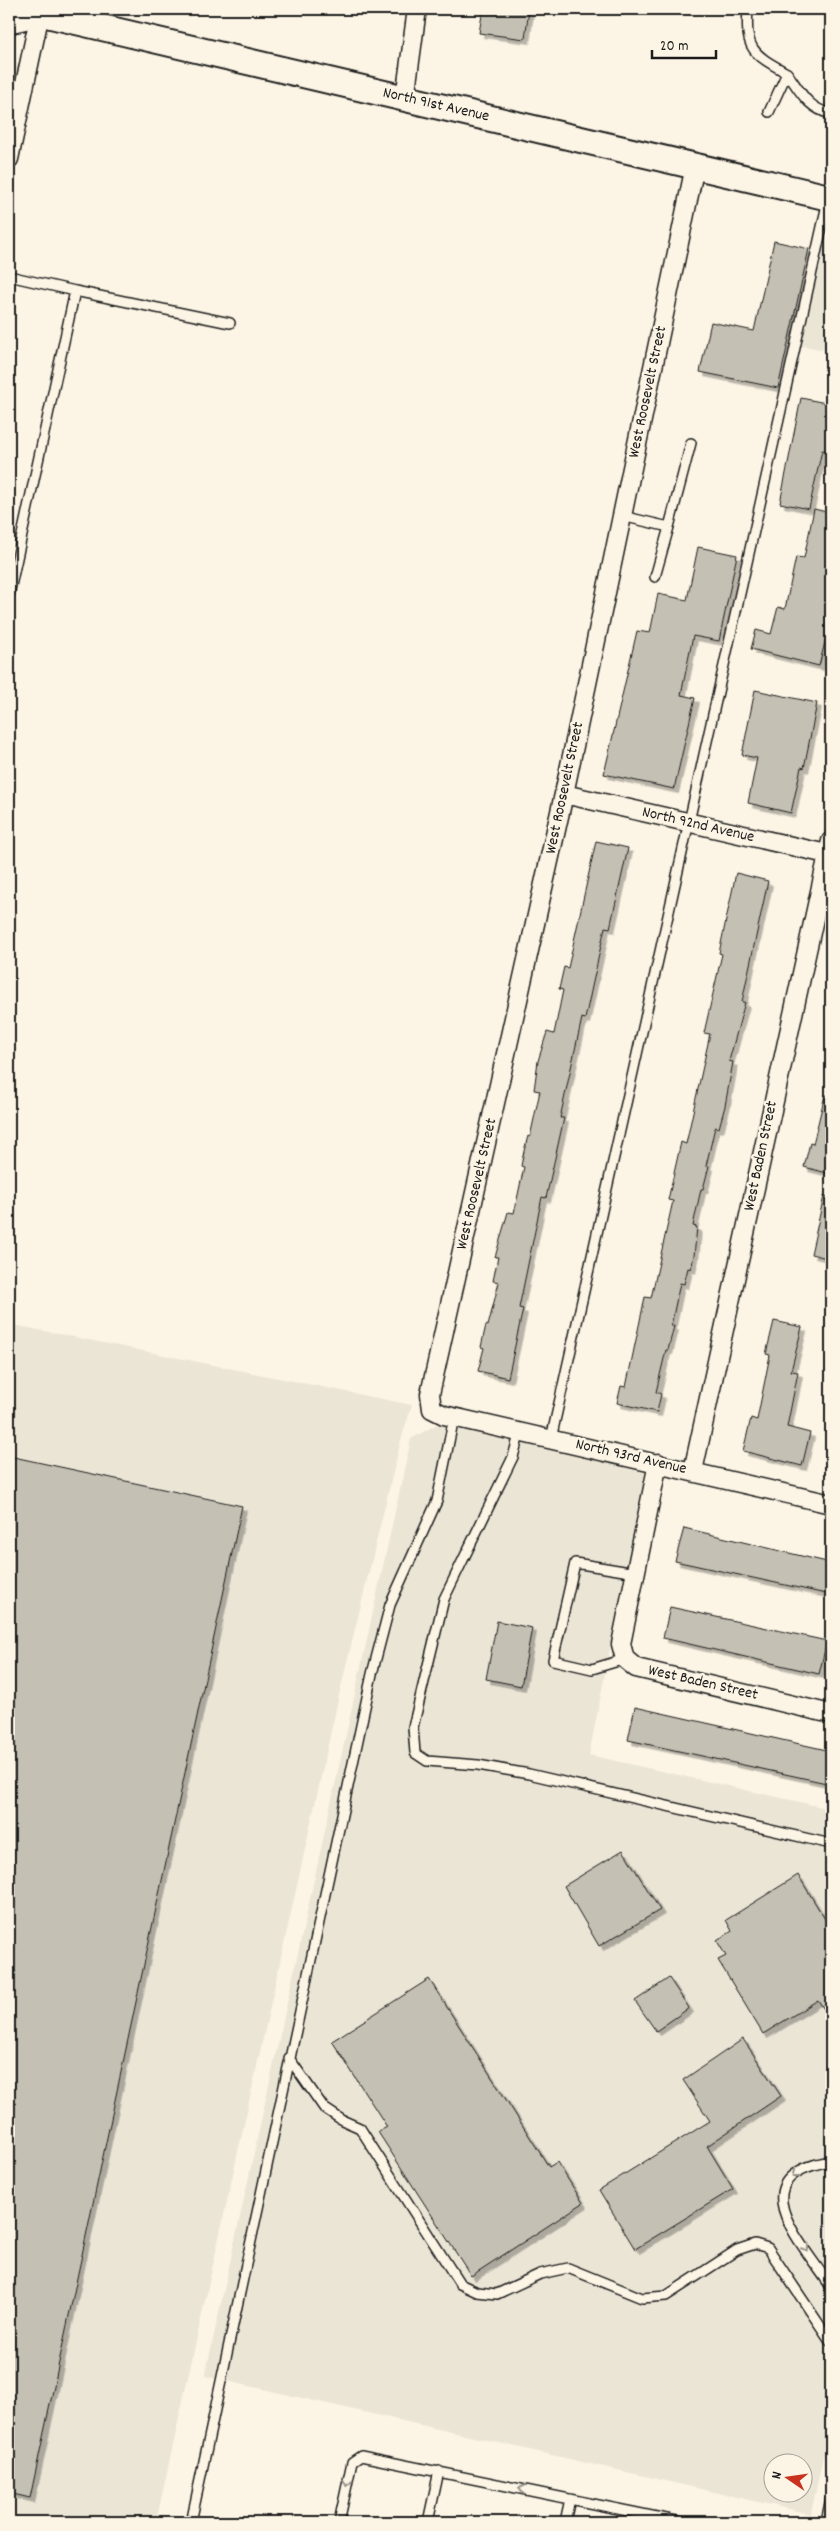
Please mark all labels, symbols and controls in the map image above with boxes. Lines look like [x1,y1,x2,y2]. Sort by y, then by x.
scale bar [652,28,716,60]
text: 20 m [660,36,688,58]
street label: North 91st Avenue [380,82,492,128]
street label: West Roosevelt Street [623,324,673,460]
street label: West Roosevelt Street [540,720,590,856]
street label: North 92nd Avenue [640,801,756,849]
street label: West Baden Street [738,1099,784,1213]
street label: West Roosevelt Street [451,1116,503,1252]
street label: North 93rd Avenue [573,1433,689,1481]
street label: West Baden Street [646,1659,760,1707]
one-way arrow [792,2168,801,2176]
one-way arrow [799,2242,809,2251]
north arrow [762,2454,812,2504]
text: N [767,2470,788,2481]
one-way arrow [342,2479,353,2488]
one-way arrow [518,2484,527,2494]

